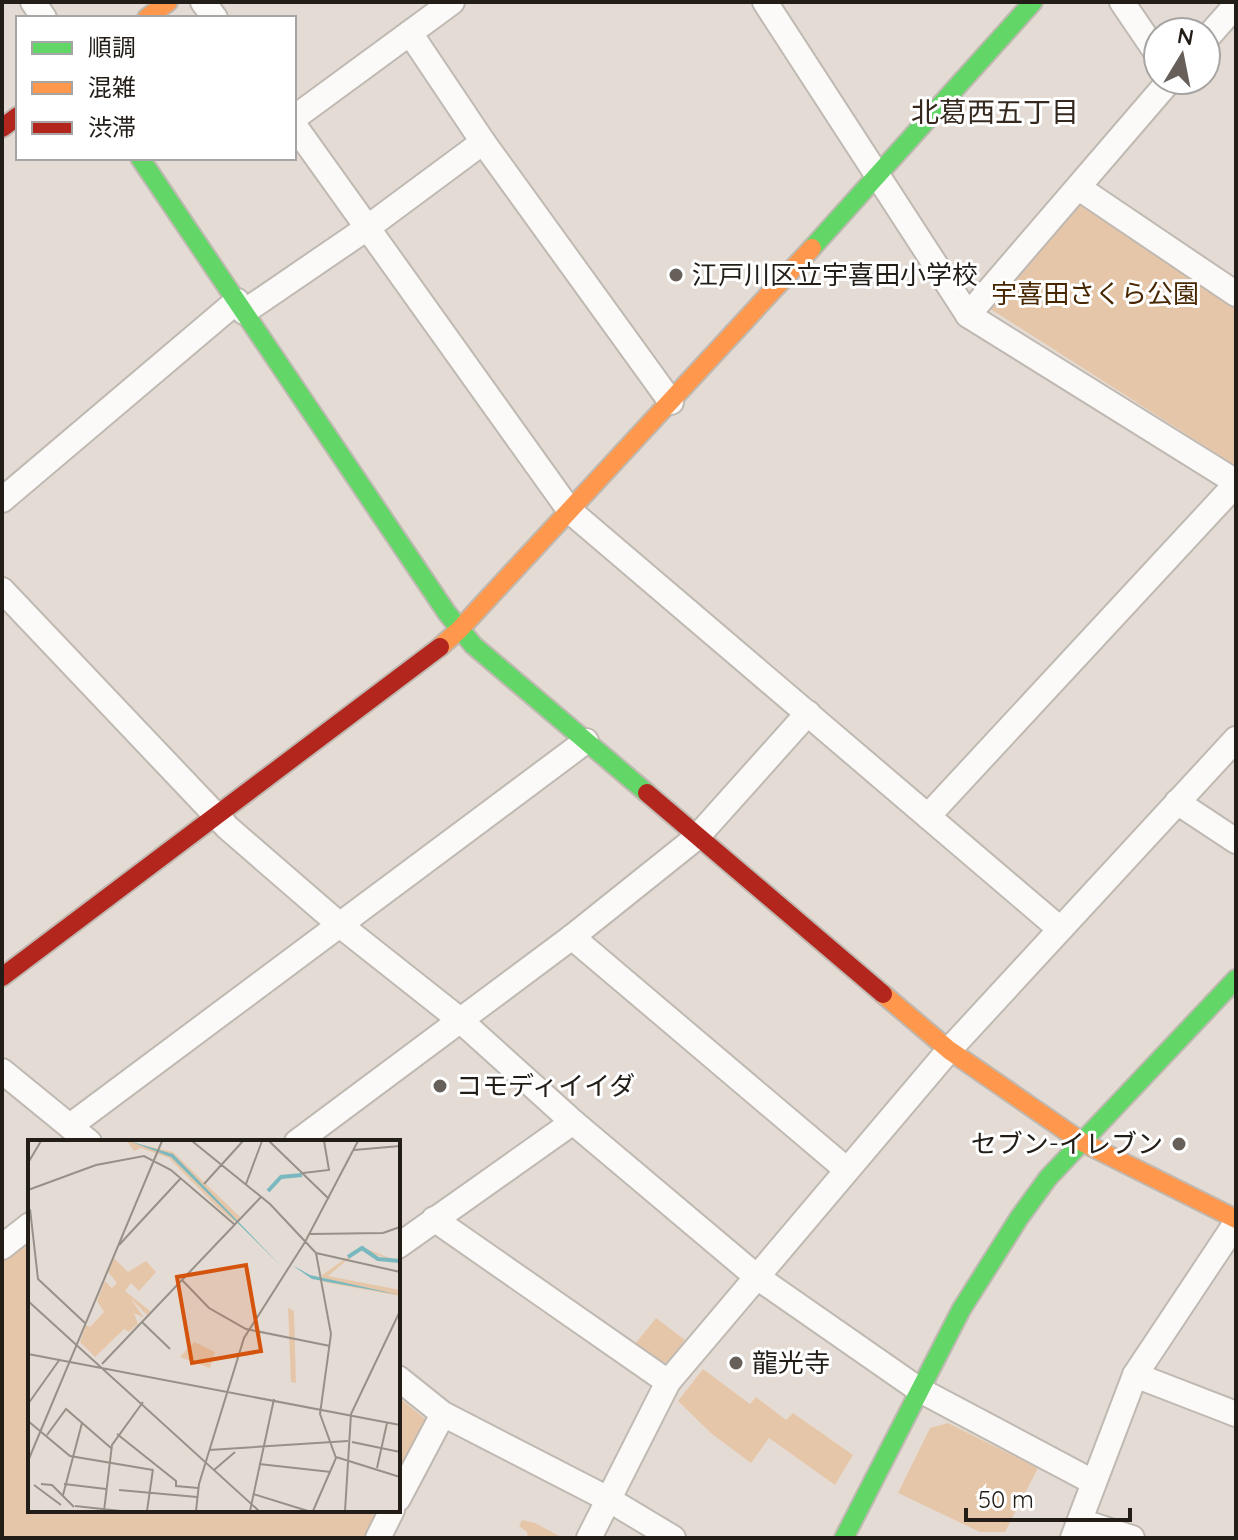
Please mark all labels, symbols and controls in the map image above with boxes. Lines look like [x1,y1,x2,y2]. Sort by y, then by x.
legend [16,16,296,160]
north arrow [1142,16,1222,96]
text: N [1175,21,1196,51]
text: 順調 [88,32,136,62]
text: 混雑 [88,72,136,102]
district label: 北葛西五丁目 [911,94,1079,129]
text: 渋滞 [88,112,136,142]
place label: 江戸川区立宇喜田小学校 [692,258,978,291]
marker: 江戸川区立宇喜田小学校 [667,266,685,284]
park label: 宇喜田さくら公園 [991,277,1199,310]
place label: コモディイイダ [456,1069,635,1102]
marker: コモディイイダ [431,1077,449,1095]
place label: セブン-イレブン [971,1127,1163,1160]
marker: セブン-イレブン [1170,1135,1188,1153]
inset map [28,1140,400,1512]
place label: 龍光寺 [752,1346,830,1379]
marker: 龍光寺 [727,1354,745,1372]
scale bar [966,1472,1130,1522]
text: 50 m [978,1484,1034,1514]

